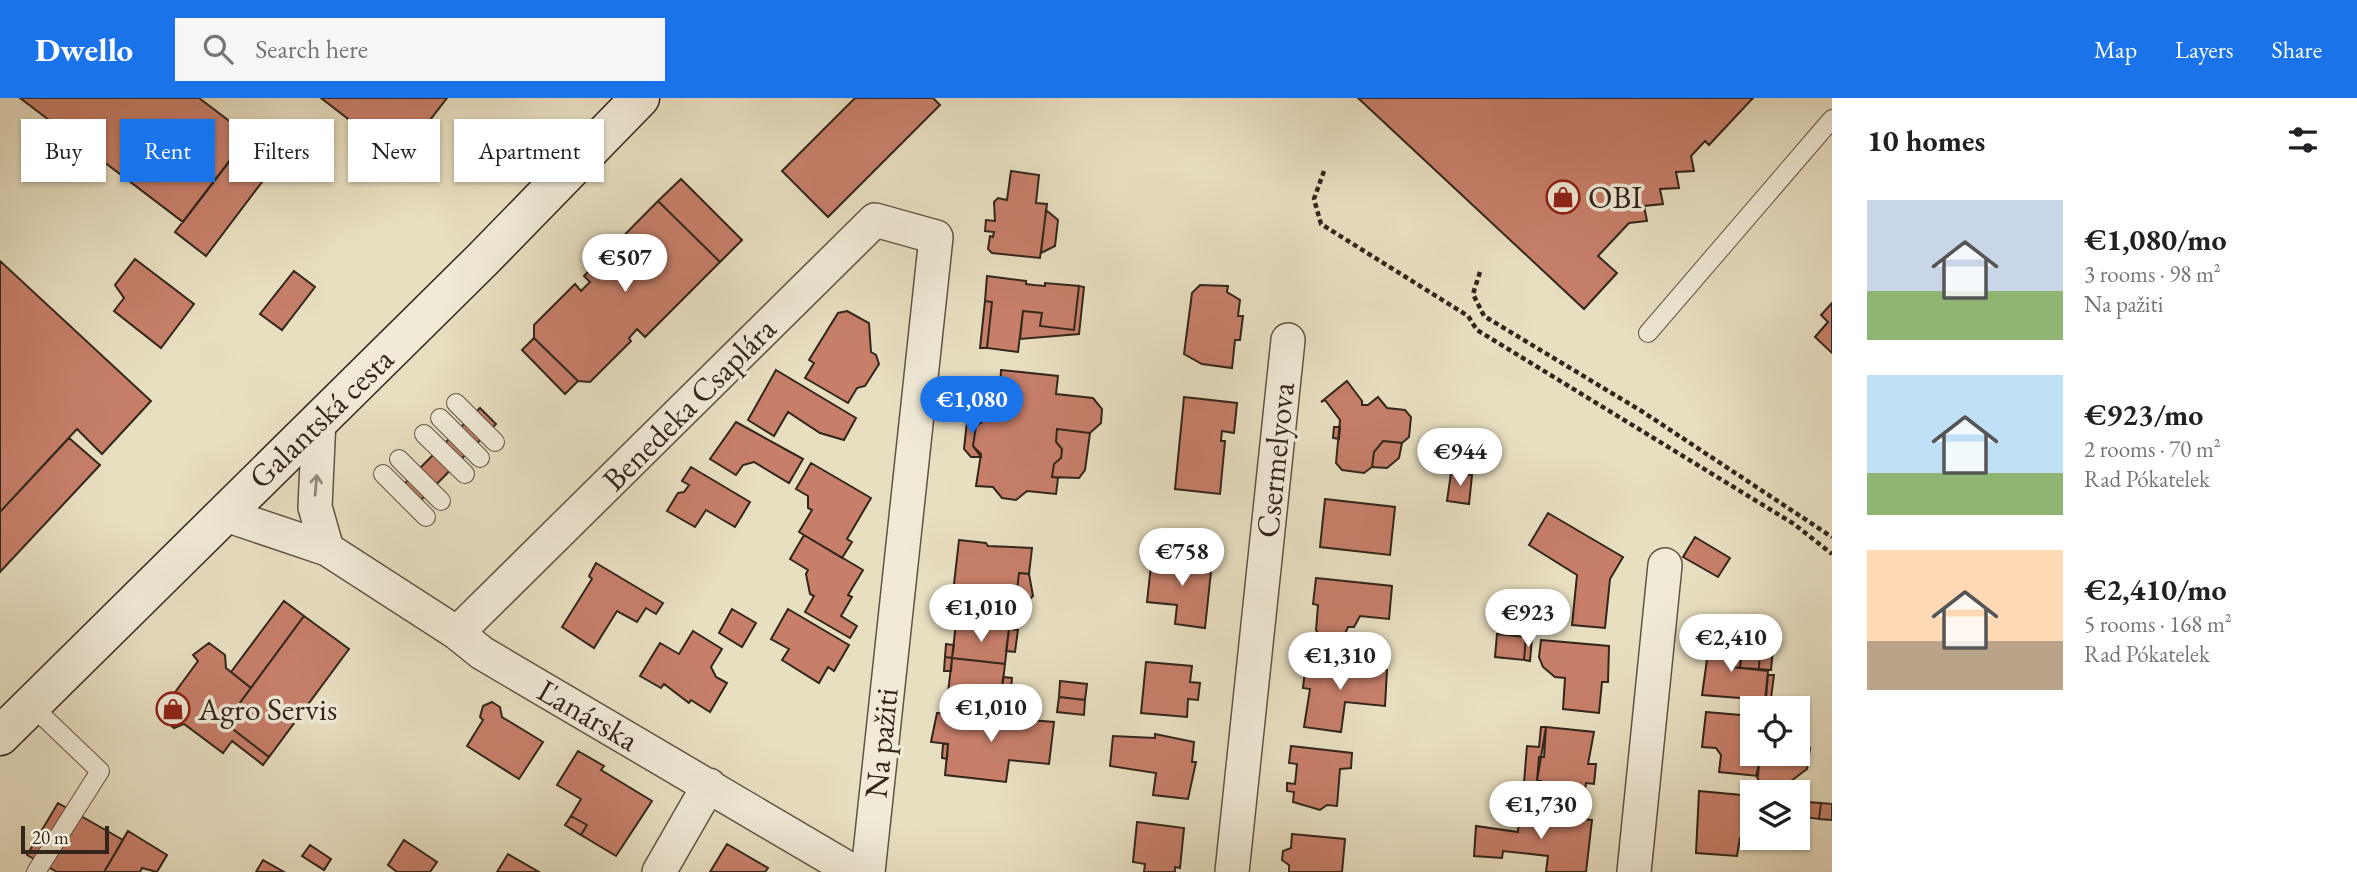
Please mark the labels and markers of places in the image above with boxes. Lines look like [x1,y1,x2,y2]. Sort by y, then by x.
place label: OBI [1588,176,1642,218]
shop icon: OBI [1544,178,1582,216]
pin: €507 [584,234,666,294]
pin: €1,080 [915,376,1029,436]
pin: €944 [1419,428,1501,488]
pin: €758 [1141,528,1223,588]
pin: €1,010 [924,584,1038,644]
pin: €923 [1487,589,1569,649]
pin: €2,410 [1674,614,1788,674]
pin: €1,310 [1283,632,1397,692]
pin: €1,010 [934,684,1048,744]
place label: Agro Servis [197,688,337,730]
shop icon: Agro Servis [154,690,192,728]
pin: €1,730 [1484,782,1598,841]

